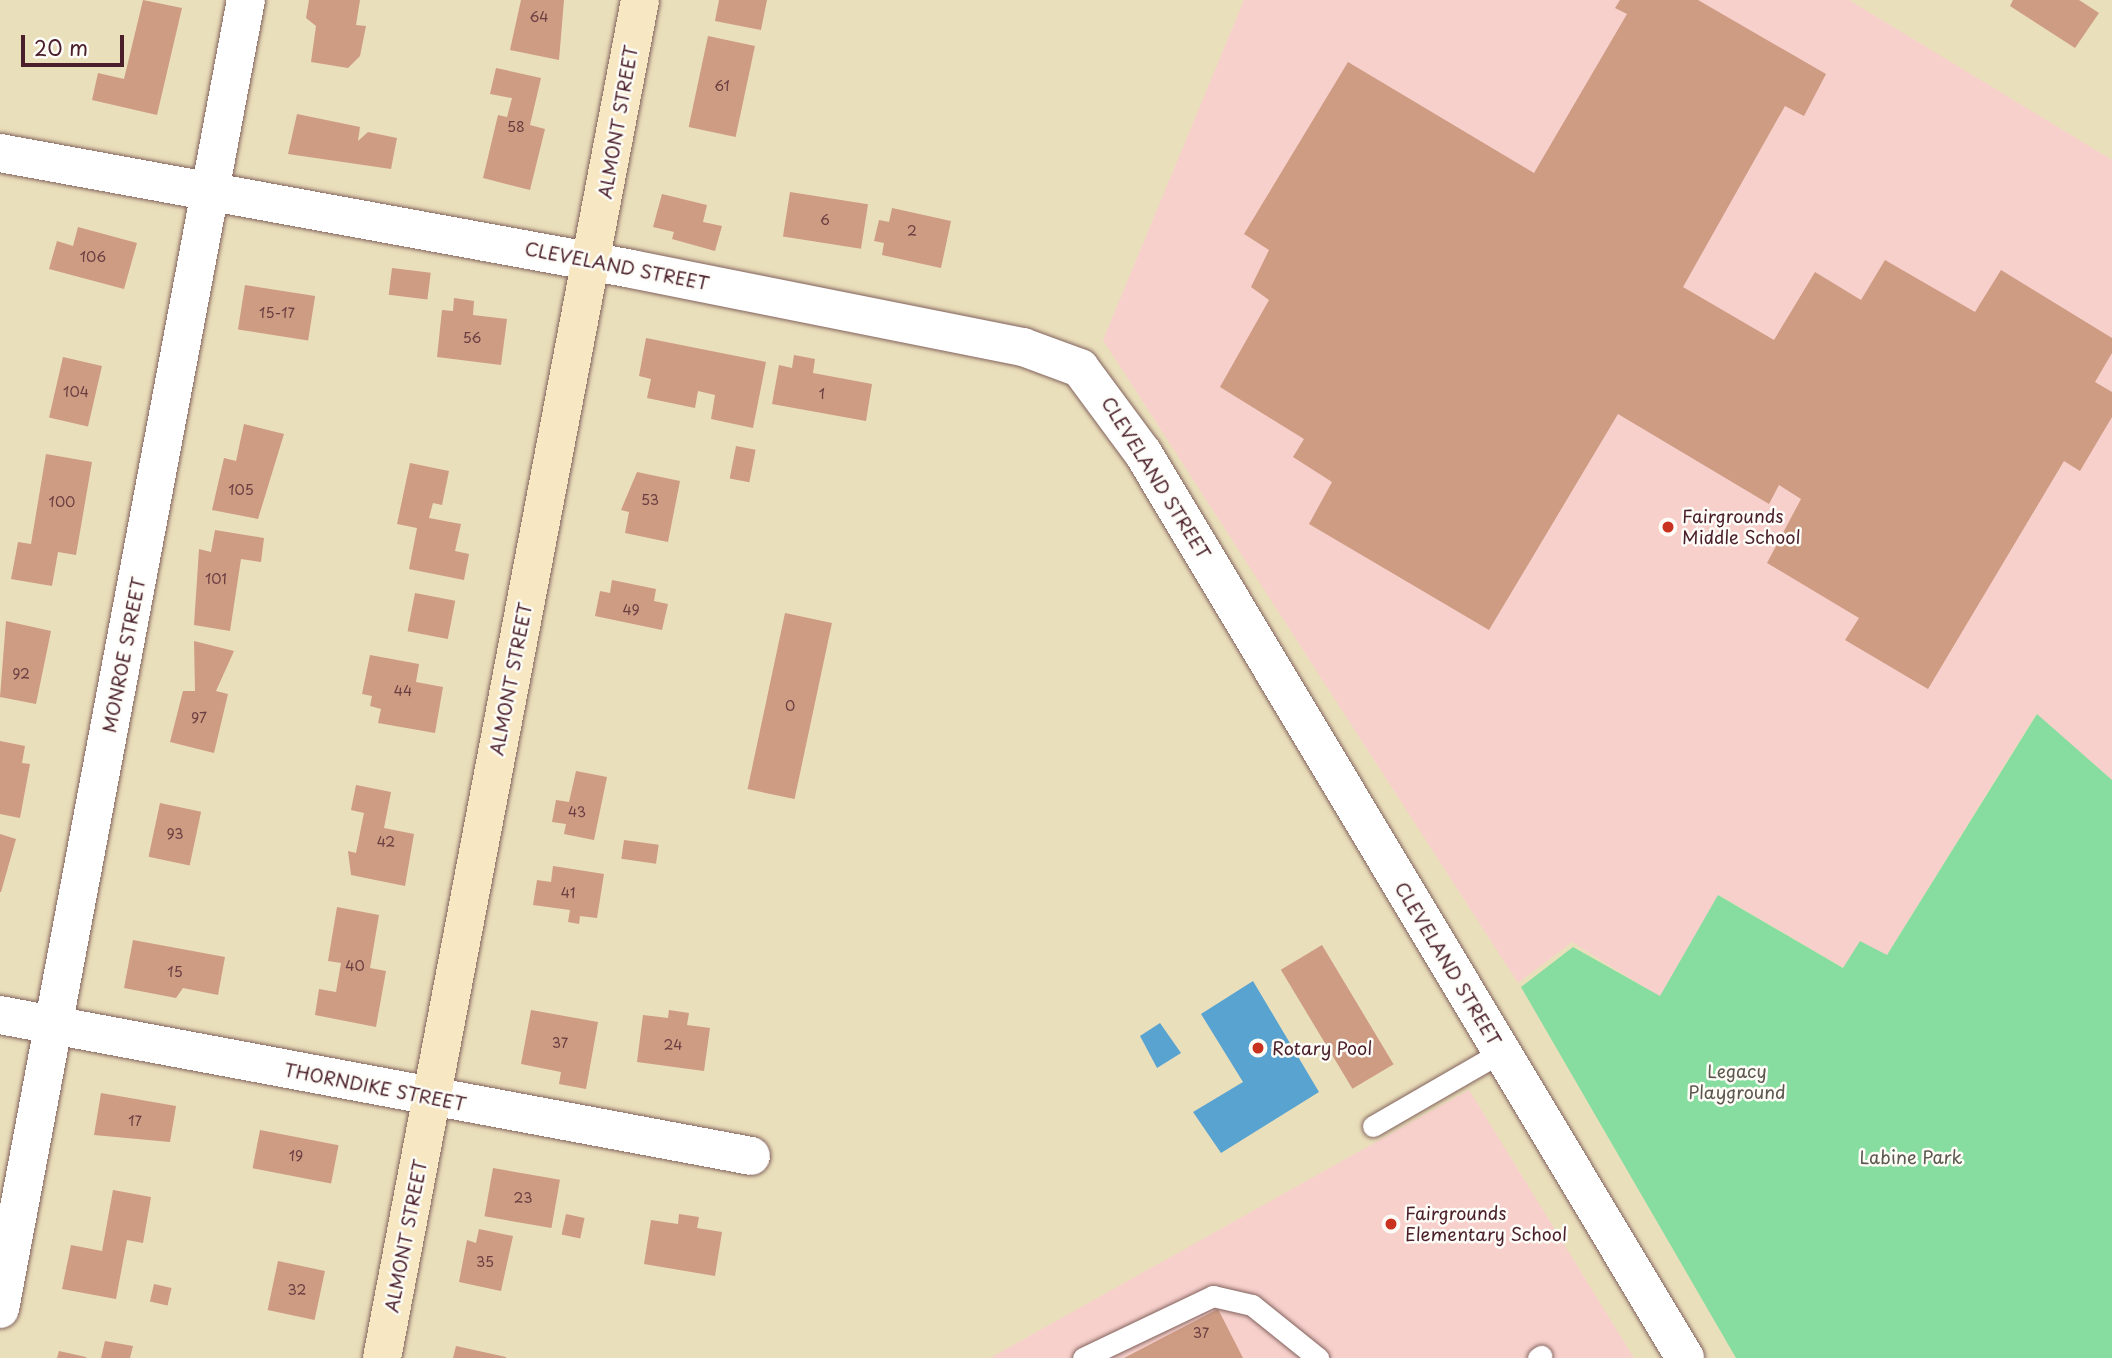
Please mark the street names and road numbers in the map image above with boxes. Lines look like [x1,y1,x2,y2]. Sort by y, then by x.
street label: ALMONT STREET [594,42,642,202]
street label: CLEVELAND STREET [523,238,711,294]
street label: CLEVELAND STREET [1097,393,1215,563]
street label: MONROE STREET [98,574,150,736]
street label: ALMONT STREET [485,600,537,758]
street label: CLEVELAND STREET [1391,878,1505,1050]
street label: THORNDIKE STREET [281,1059,469,1115]
street label: ALMONT STREET [380,1157,432,1315]

